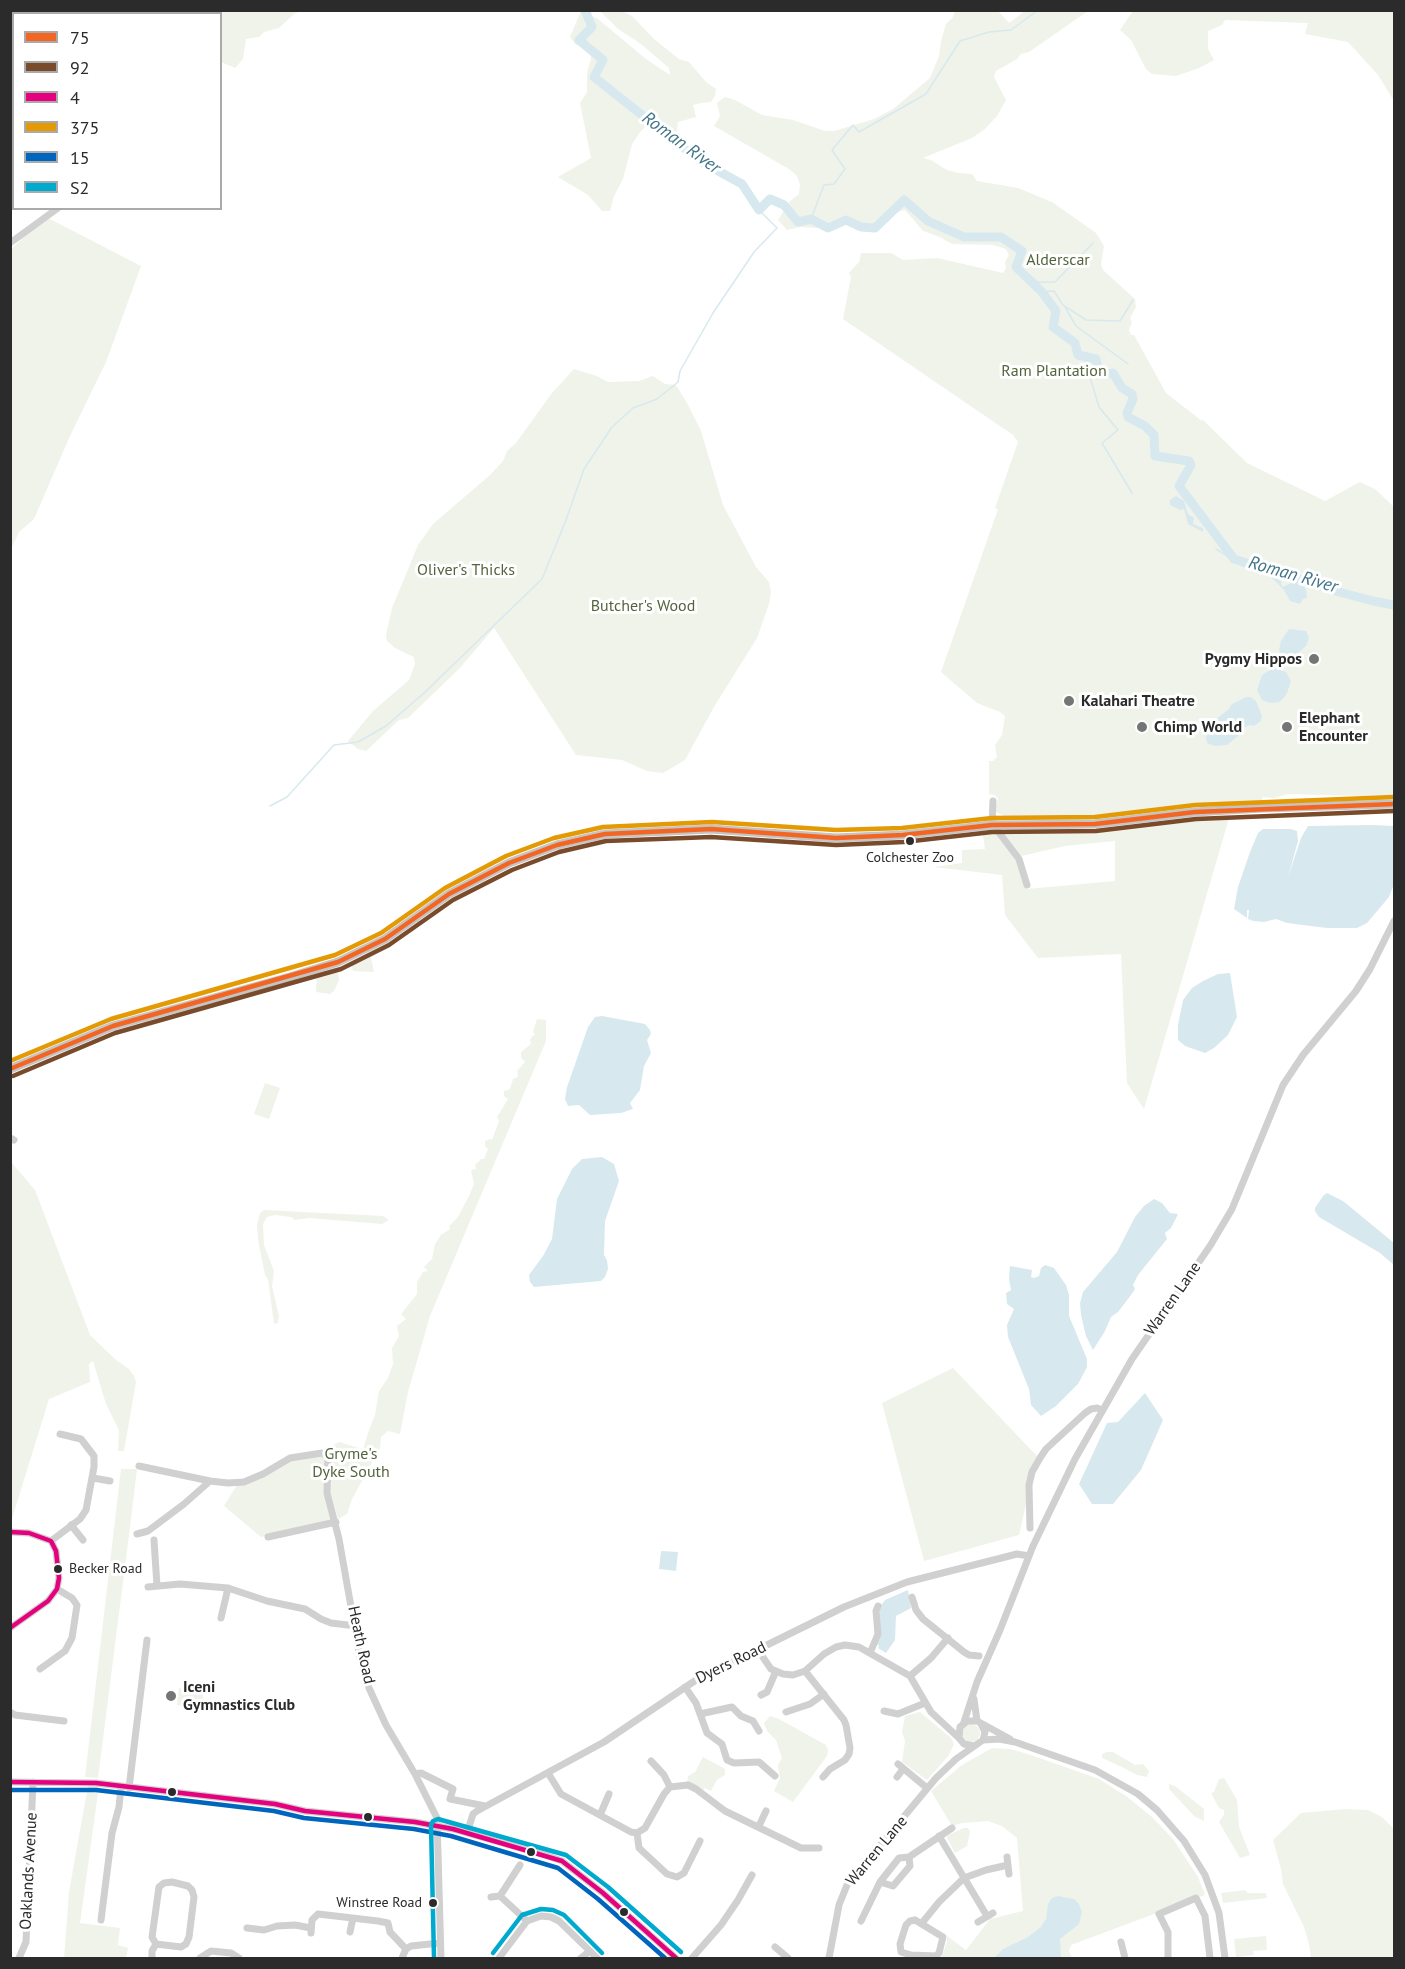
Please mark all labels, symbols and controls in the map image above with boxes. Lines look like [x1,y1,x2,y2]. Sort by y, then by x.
legend [12,12,222,210]
text: 75 [70,26,90,49]
text: 92 [70,56,90,79]
text: 4 [70,86,80,109]
water label: Roman River [638,107,724,179]
text: 375 [70,116,99,139]
text: 15 [70,146,90,169]
text: S2 [70,176,89,199]
park label: Alderscar [1026,250,1090,270]
park label: Ram Plantation [1001,361,1107,381]
water label: Roman River [1246,552,1340,598]
park label: Oliver's Thicks [417,560,515,580]
park label: Butcher's Wood [591,596,695,616]
place label: Pygmy Hippos [1205,649,1302,669]
marker: Pygmy Hippos [1307,652,1321,666]
place label: Kalahari Theatre [1081,691,1195,711]
marker: Kalahari Theatre [1062,694,1076,708]
place label: Elephant Encounter [1299,708,1368,746]
place label: Chimp World [1154,717,1242,737]
marker: Chimp World [1135,720,1149,734]
marker: Elephant Encounter [1280,720,1294,734]
marker: Colchester Zoo [904,835,916,847]
place label: Colchester Zoo [866,850,954,866]
street label: Warren Lane [1141,1259,1205,1339]
park label: Gryme's Dyke South [312,1444,390,1482]
place label: Becker Road [69,1561,142,1577]
marker: Becker Road [52,1563,64,1575]
street label: Heath Road [343,1604,379,1686]
street label: Dyers Road [693,1638,769,1688]
place label: Iceni Gymnastics Club [183,1677,295,1715]
marker: Iceni Gymnastics Club [164,1689,178,1703]
unlabelled marker [166,1786,178,1798]
unlabelled marker [362,1811,374,1823]
street label: Oaklands Avenue [16,1812,42,1930]
street label: Warren Lane [842,1812,912,1890]
unlabelled marker [525,1846,537,1858]
place label: Winstree Road [336,1895,422,1911]
marker: Winstree Road [427,1897,439,1909]
unlabelled marker [618,1906,630,1918]

